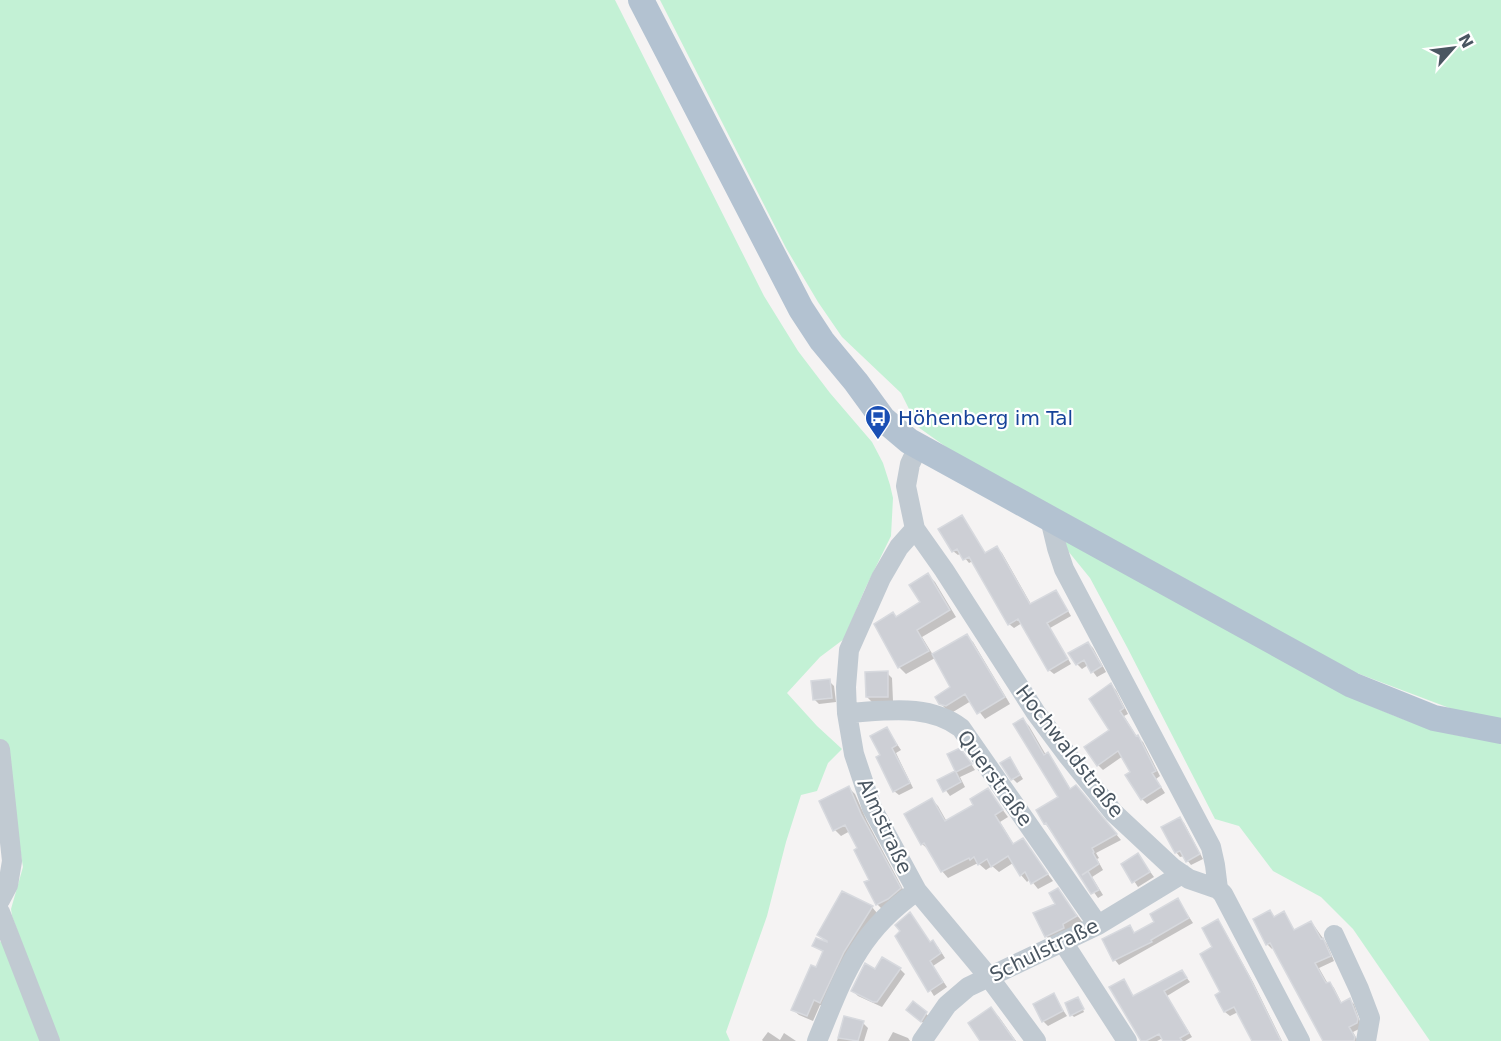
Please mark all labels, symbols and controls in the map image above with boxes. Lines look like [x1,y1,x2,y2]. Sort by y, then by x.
north arrow [1423,18,1483,78]
text: N [1454,31,1477,52]
bus stop icon: Höhenberg im Tal [863,403,893,441]
place label: Höhenberg im Tal [898,406,1073,430]
street label: Hochwaldstraße [1011,680,1129,822]
street label: Querstraße [952,725,1038,831]
street label: Almstraße [852,775,918,877]
street label: Schulstraße [986,913,1102,987]

